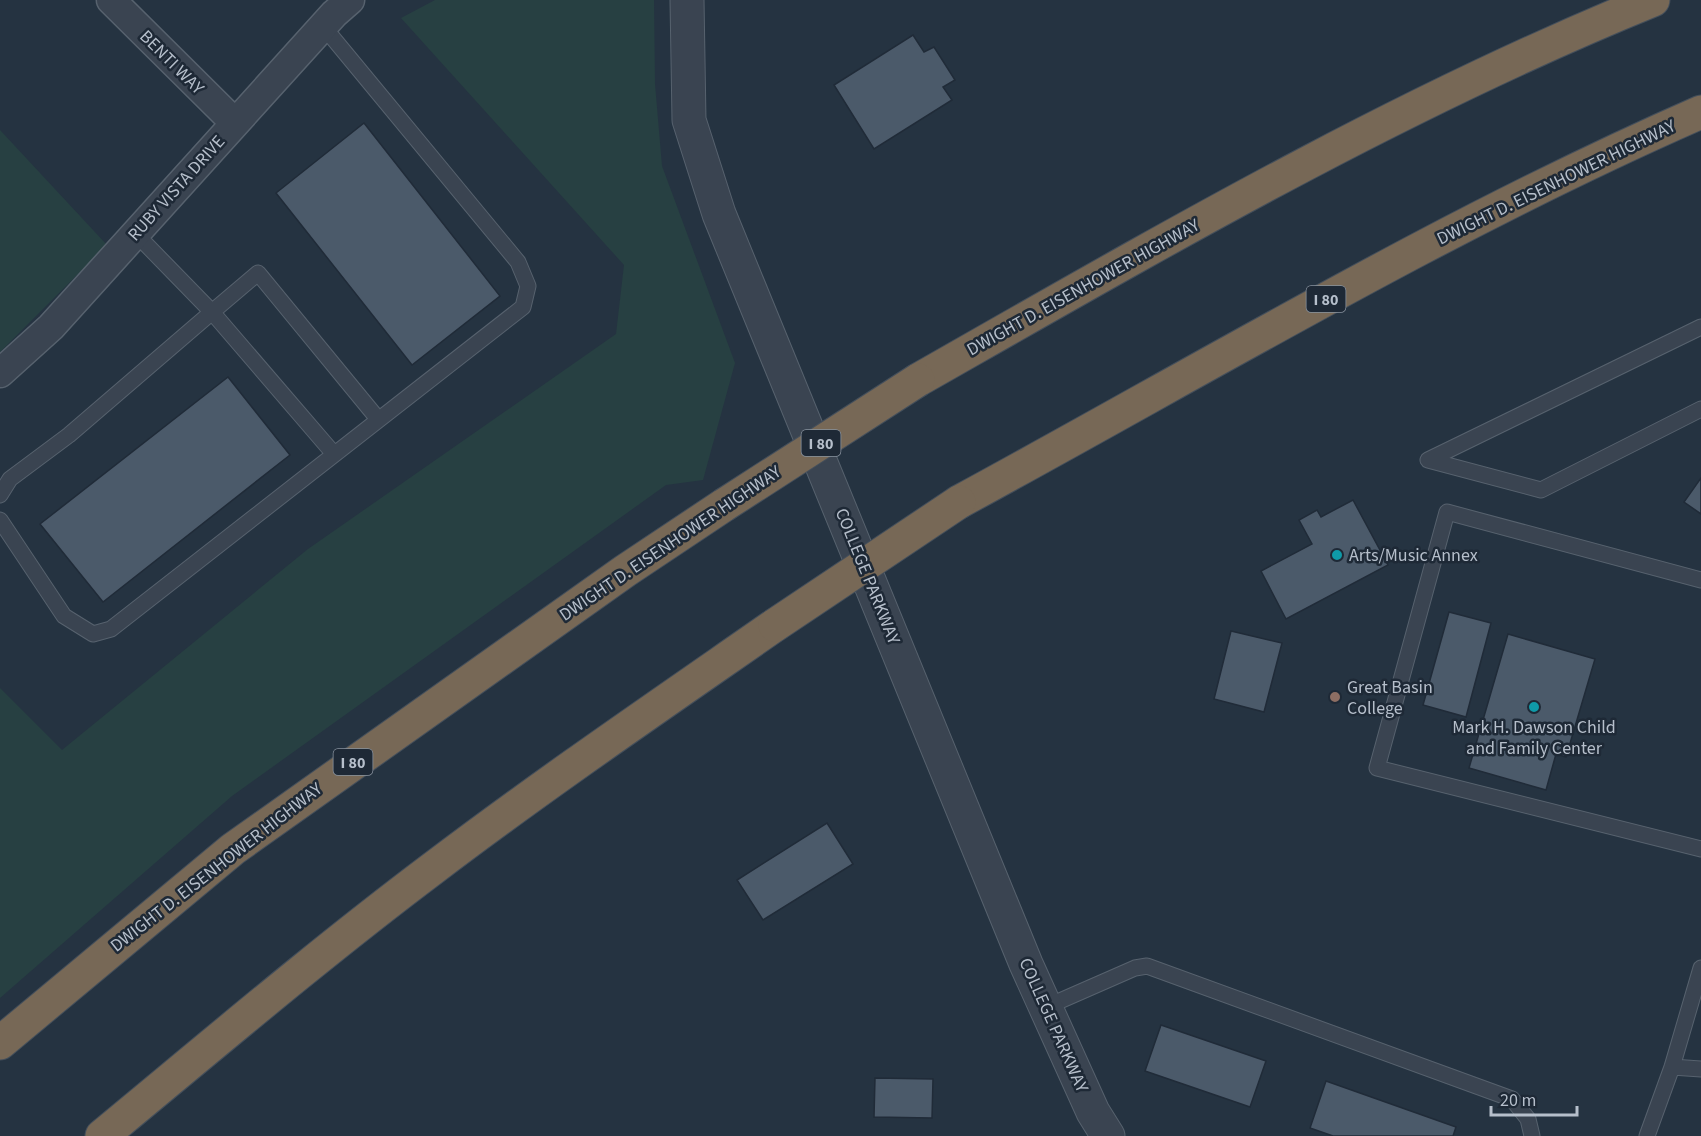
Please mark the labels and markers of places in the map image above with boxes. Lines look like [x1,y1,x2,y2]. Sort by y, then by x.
place label: Arts/Music Annex [1349,543,1478,568]
marker: Arts/Music Annex [1330,548,1344,562]
place label: Great Basin College [1347,675,1433,721]
marker: Great Basin College [1328,690,1342,704]
marker: Mark H. Dawson Child and Family Center [1527,700,1541,714]
place label: Mark H. Dawson Child and Family Center [1452,715,1616,761]

